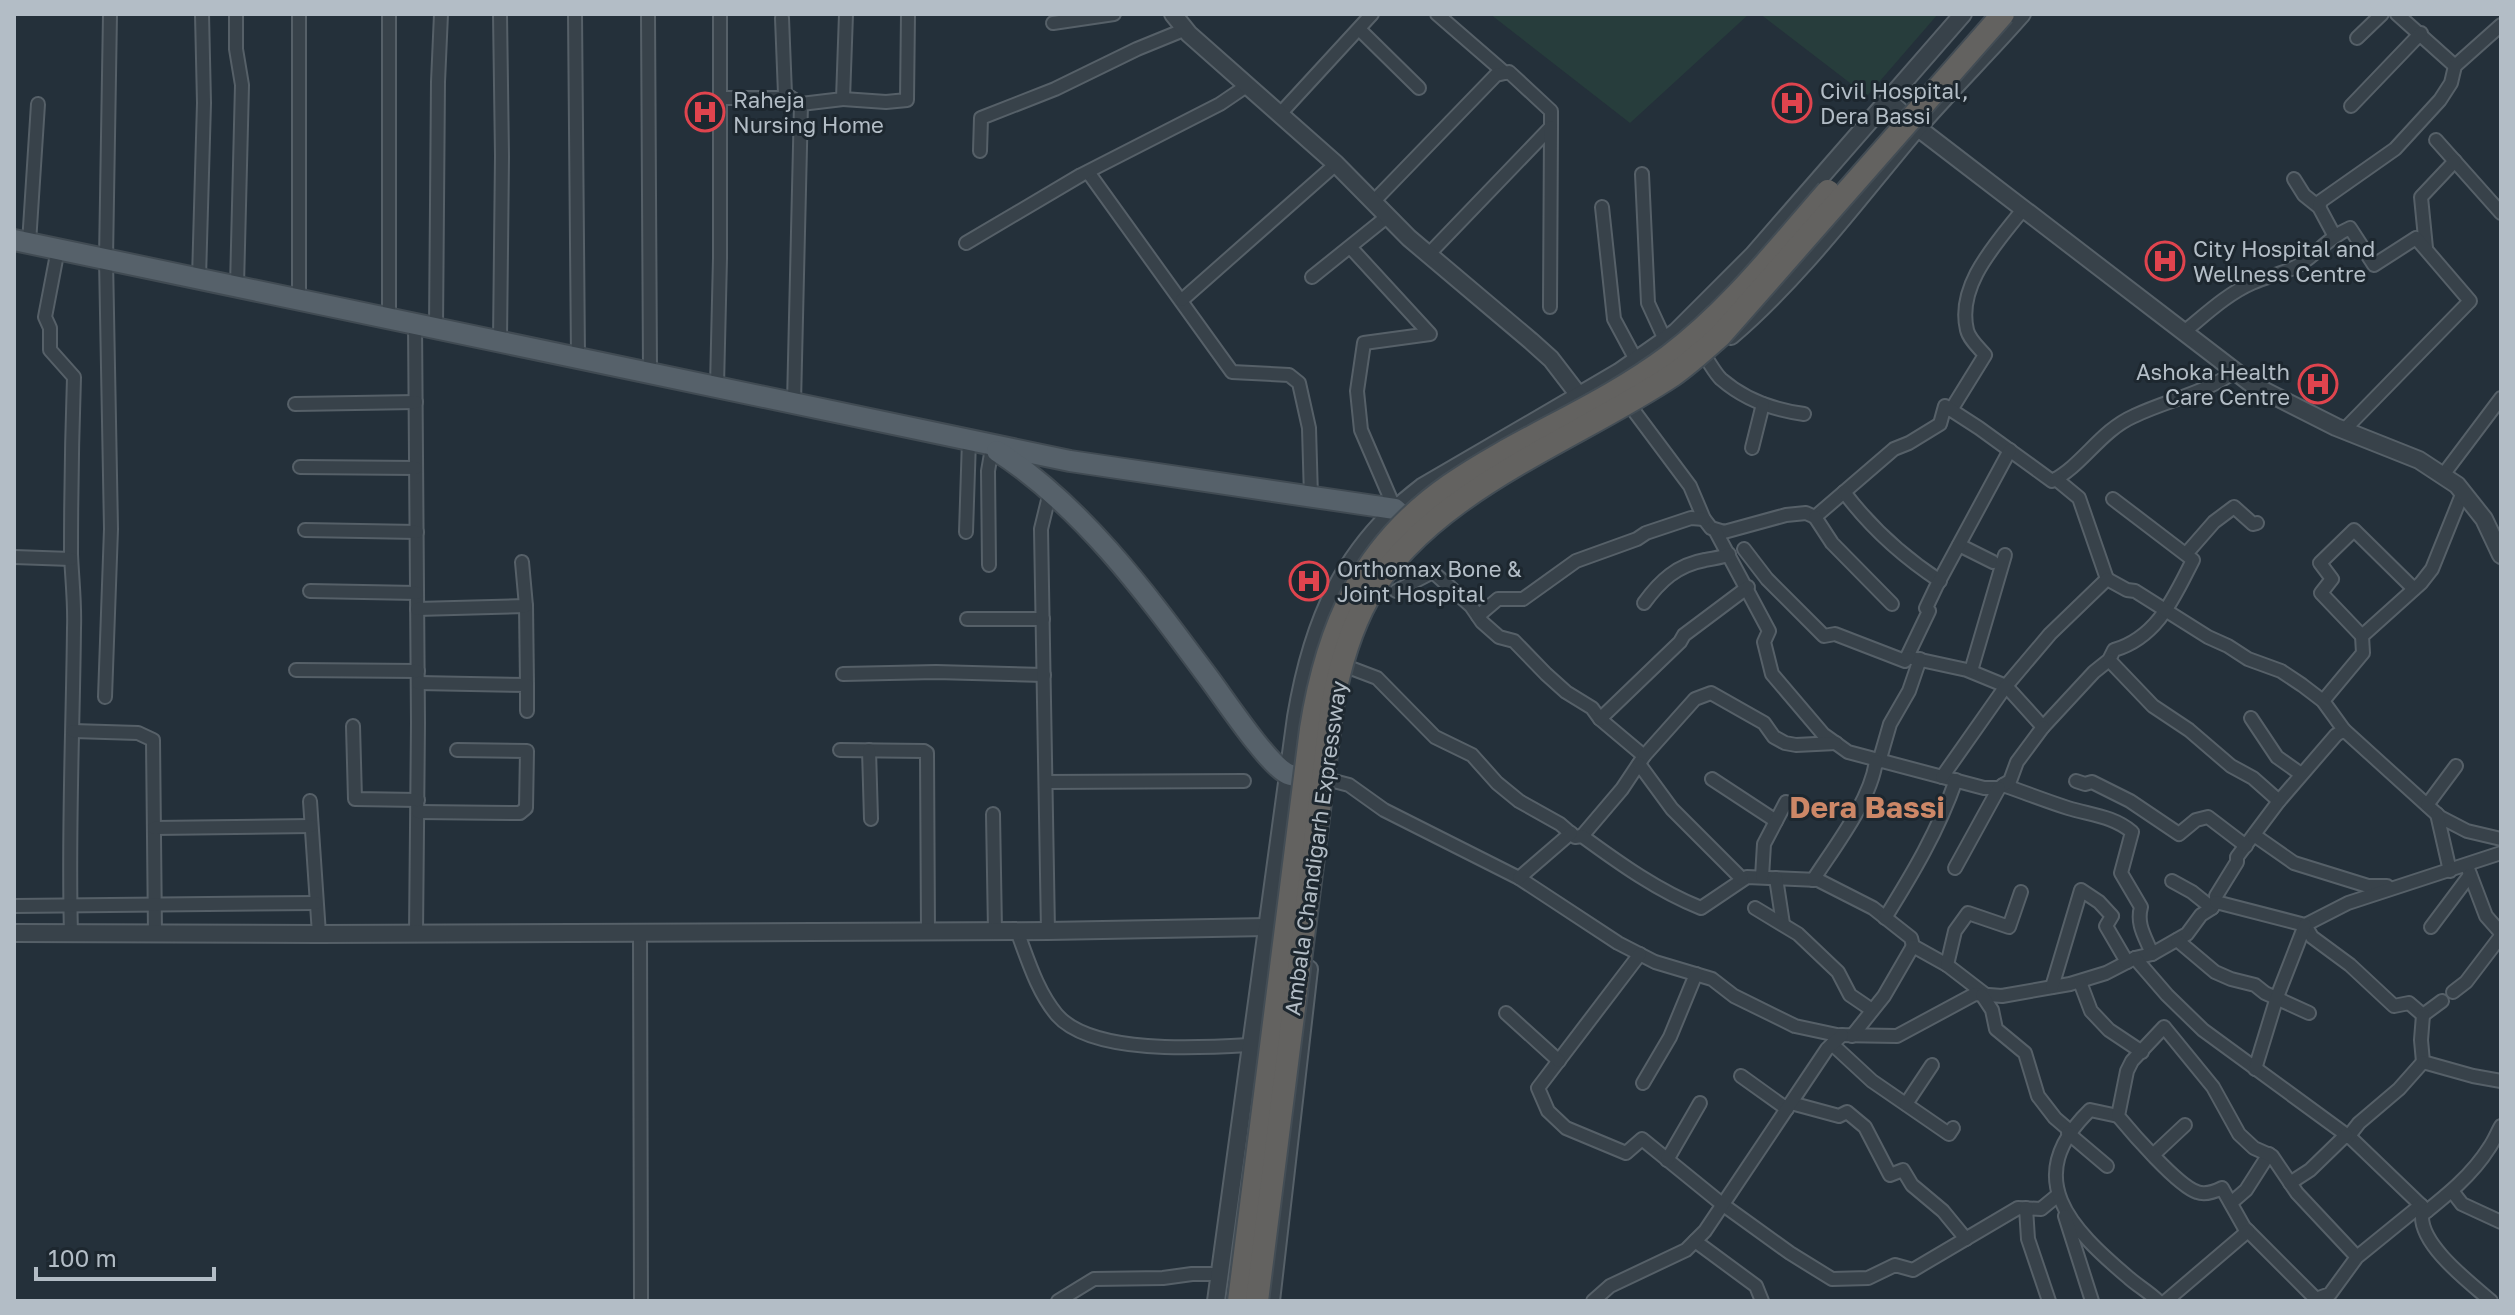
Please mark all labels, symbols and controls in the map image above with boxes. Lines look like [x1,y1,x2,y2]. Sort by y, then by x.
place label: Civil Hospital, Dera Bassi [1820,77,1969,129]
hospital icon: Civil Hospital, Dera Bassi [1771,82,1813,124]
place label: Raheja Nursing Home [733,86,884,138]
hospital icon: Raheja Nursing Home [684,91,726,133]
place label: City Hospital and Wellness Centre [2193,235,2375,287]
hospital icon: City Hospital and Wellness Centre [2144,240,2186,282]
place label: Ashoka Health Care Centre [2136,358,2290,410]
hospital icon: Ashoka Health Care Centre [2297,363,2339,405]
place label: Orthomax Bone & Joint Hospital [1337,555,1522,607]
hospital icon: Orthomax Bone & Joint Hospital [1288,560,1330,602]
street label: Ambala Chandigarh Expressway [1278,679,1352,1017]
district label: Dera Bassi [1789,789,1945,825]
scale bar [36,1231,214,1281]
text: 100 m [48,1243,117,1272]

